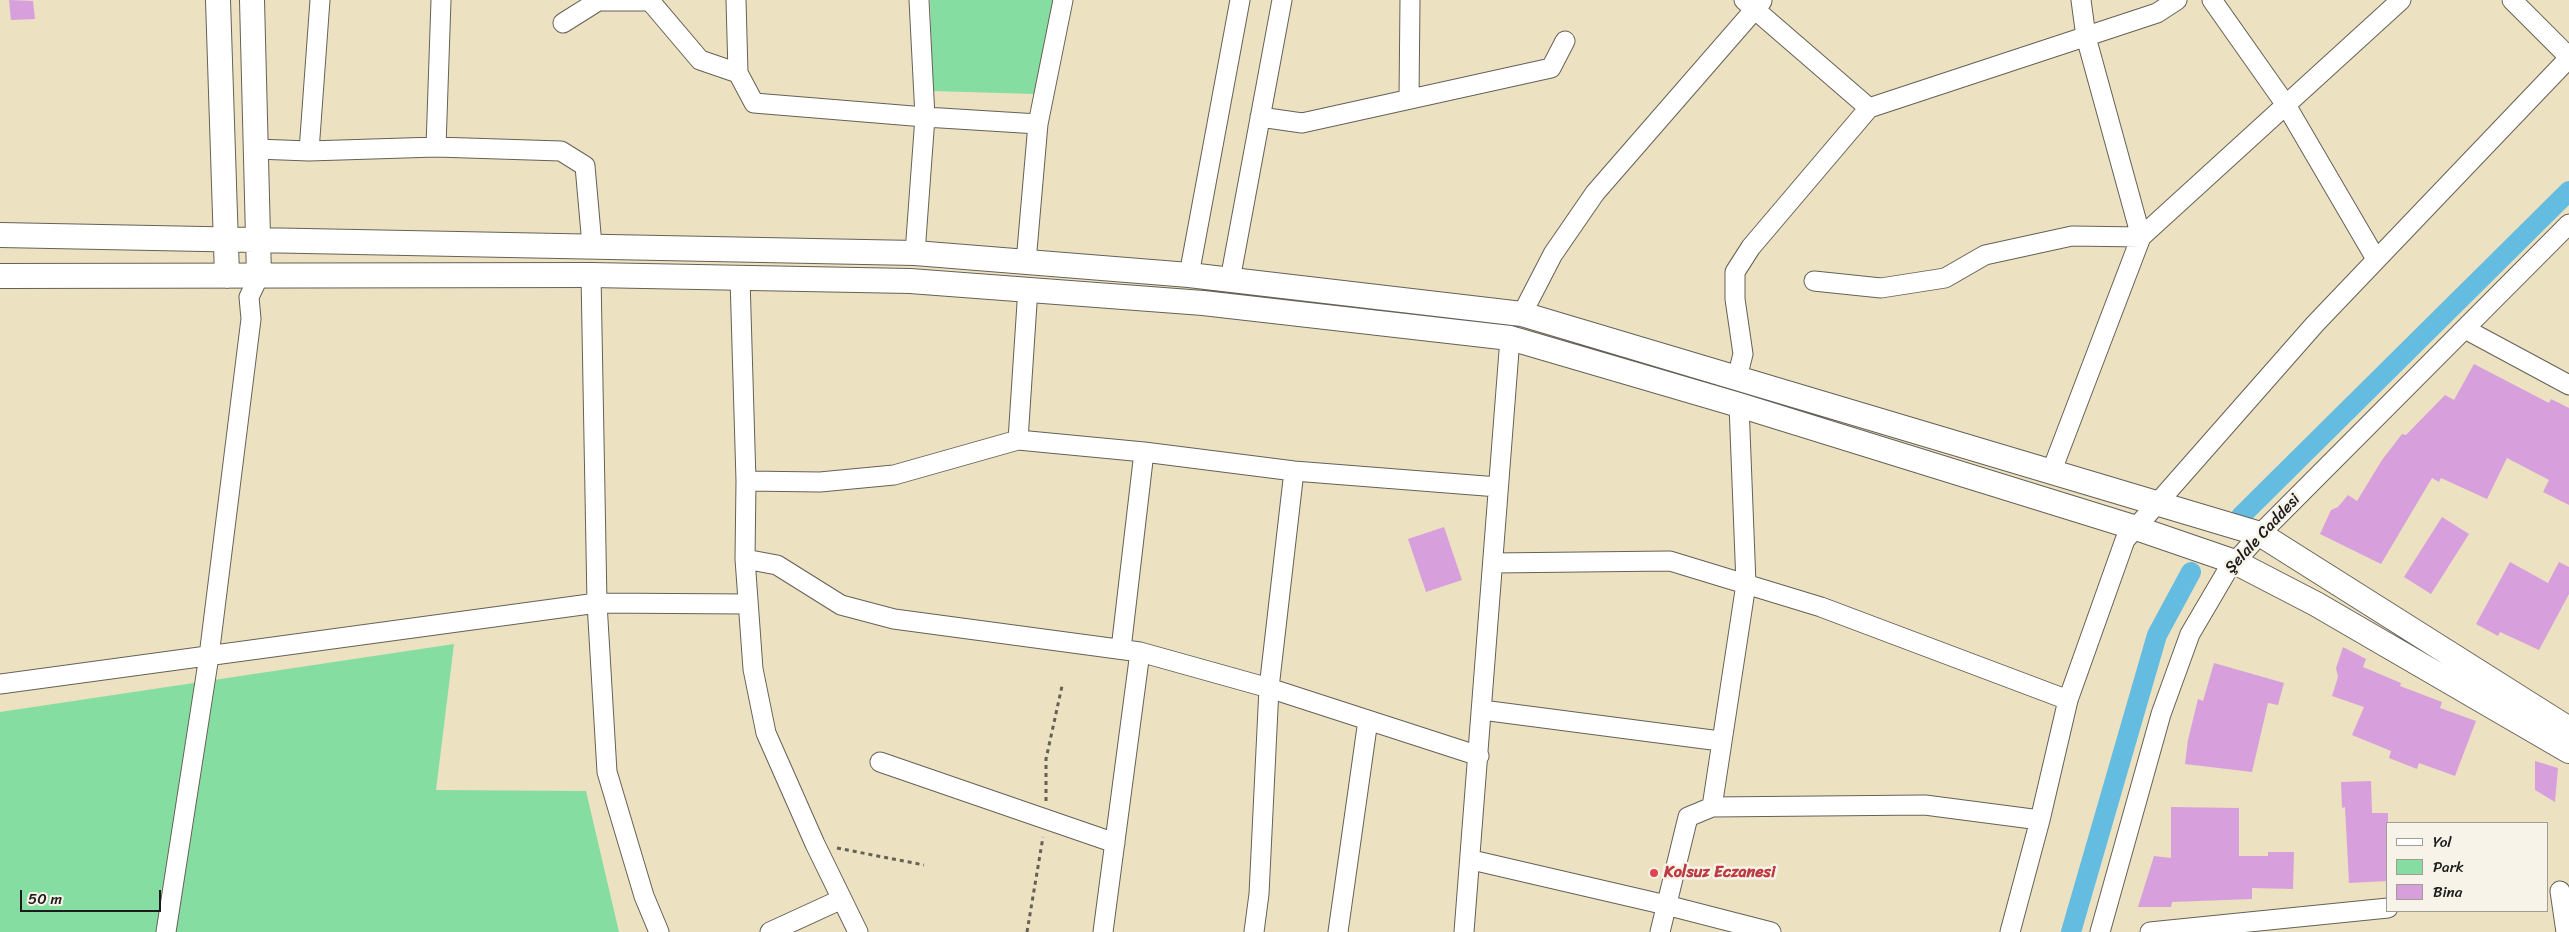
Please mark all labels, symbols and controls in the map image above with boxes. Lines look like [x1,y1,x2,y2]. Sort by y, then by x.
street label: Şelale Caddesi [2221,490,2305,578]
legend [2386,822,2549,912]
text: Yol [2433,829,2452,855]
text: Park [2433,854,2464,880]
place label: Kolsuz Eczanesi [1664,863,1775,883]
marker: Kolsuz Eczanesi [1648,867,1660,879]
text: Bina [2433,879,2462,905]
scale bar [22,880,164,912]
text: 50 m [28,886,62,912]

